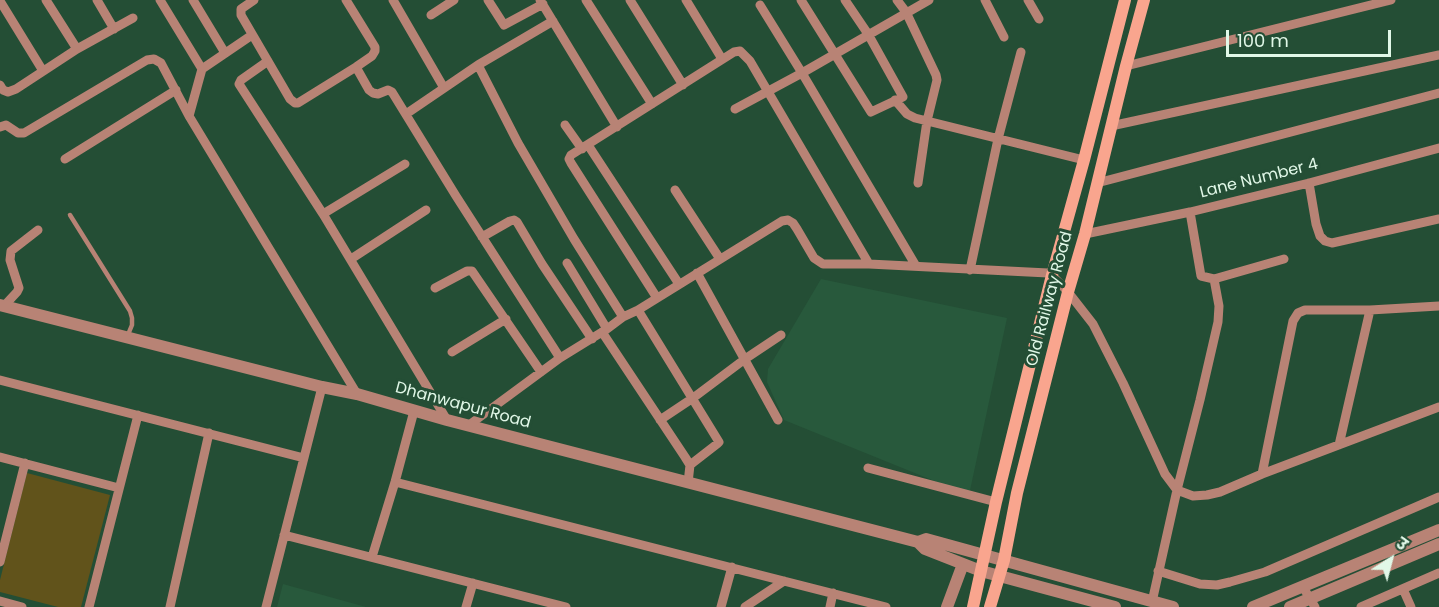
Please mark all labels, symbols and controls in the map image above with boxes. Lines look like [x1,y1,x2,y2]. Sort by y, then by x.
scale bar [1229,18,1394,56]
text: 100 m [1237,28,1289,53]
street label: Lane Number 4 [1198,155,1320,203]
street label: Old Railway Road [1023,229,1077,369]
street label: Dhanwapur Road [393,379,533,433]
north arrow [1361,529,1421,589]
text: उ [1391,532,1412,556]

